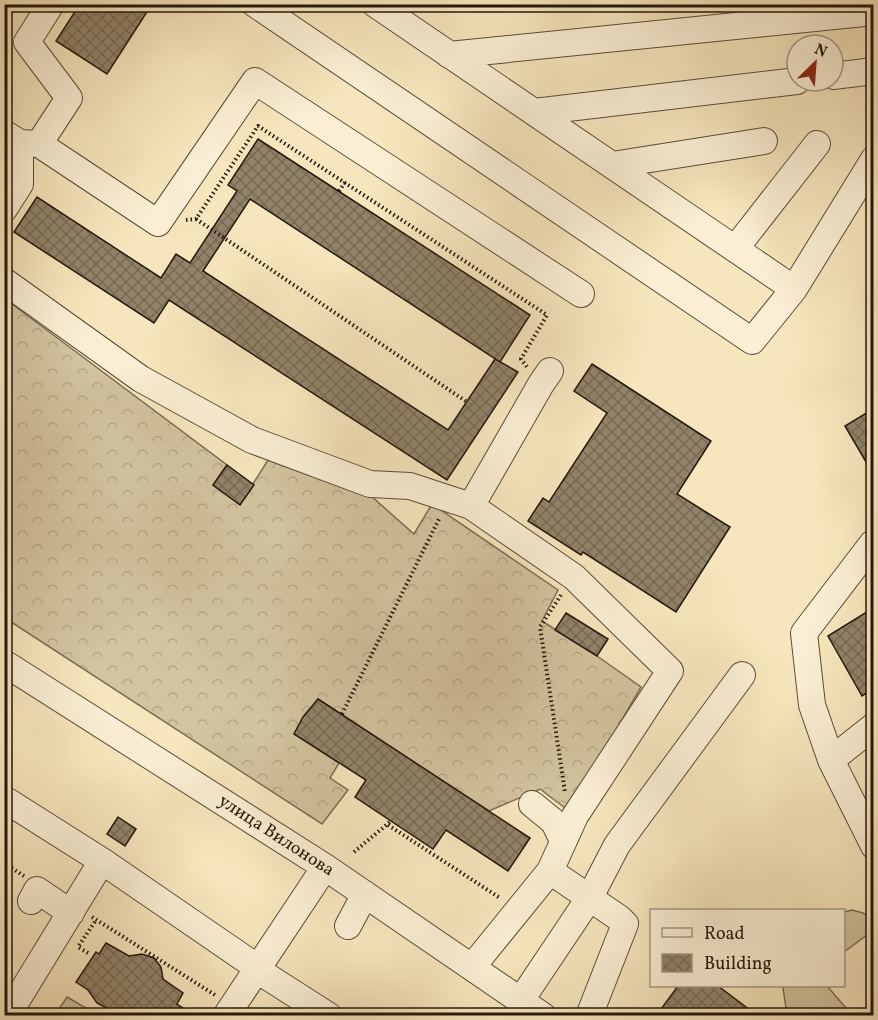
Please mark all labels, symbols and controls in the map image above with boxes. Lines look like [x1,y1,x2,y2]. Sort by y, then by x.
north arrow [785,33,845,93]
text: N [811,39,831,64]
street label: улица Вилонова [213,789,339,883]
legend [650,909,845,987]
text: Road [704,922,745,947]
text: Building [704,952,772,977]

